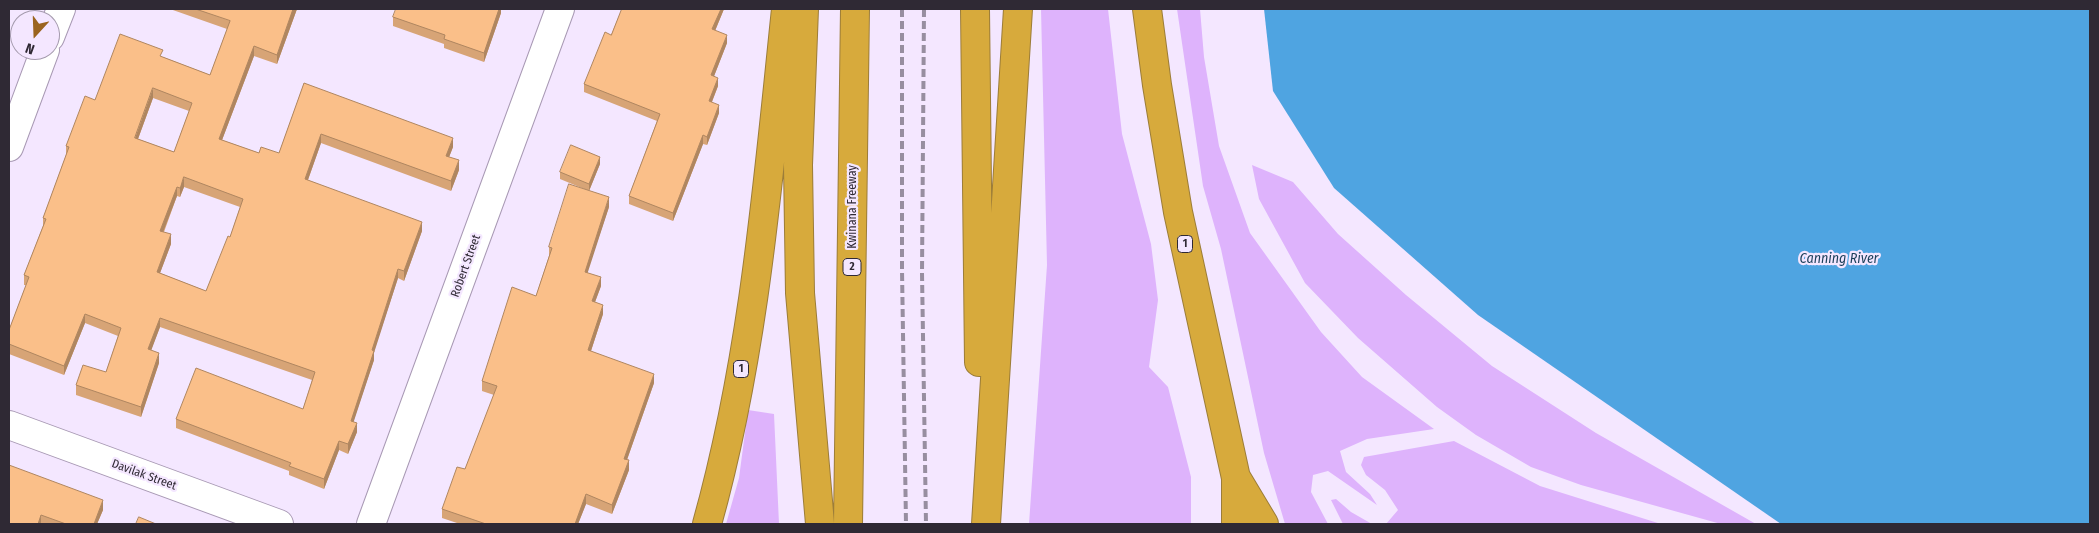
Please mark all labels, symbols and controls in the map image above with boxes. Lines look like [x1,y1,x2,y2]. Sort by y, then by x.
north arrow [10,10,60,60]
text: N [23,39,37,58]
street label: Kwinana Freeway [846,165,860,249]
street label: Robert Street [448,233,484,299]
road number: 1 [1178,235,1192,252]
water label: Canning River [1800,251,1878,267]
road number: 2 [843,258,861,276]
road number: 1 [734,360,748,378]
street label: Davilak Street [110,457,178,493]

